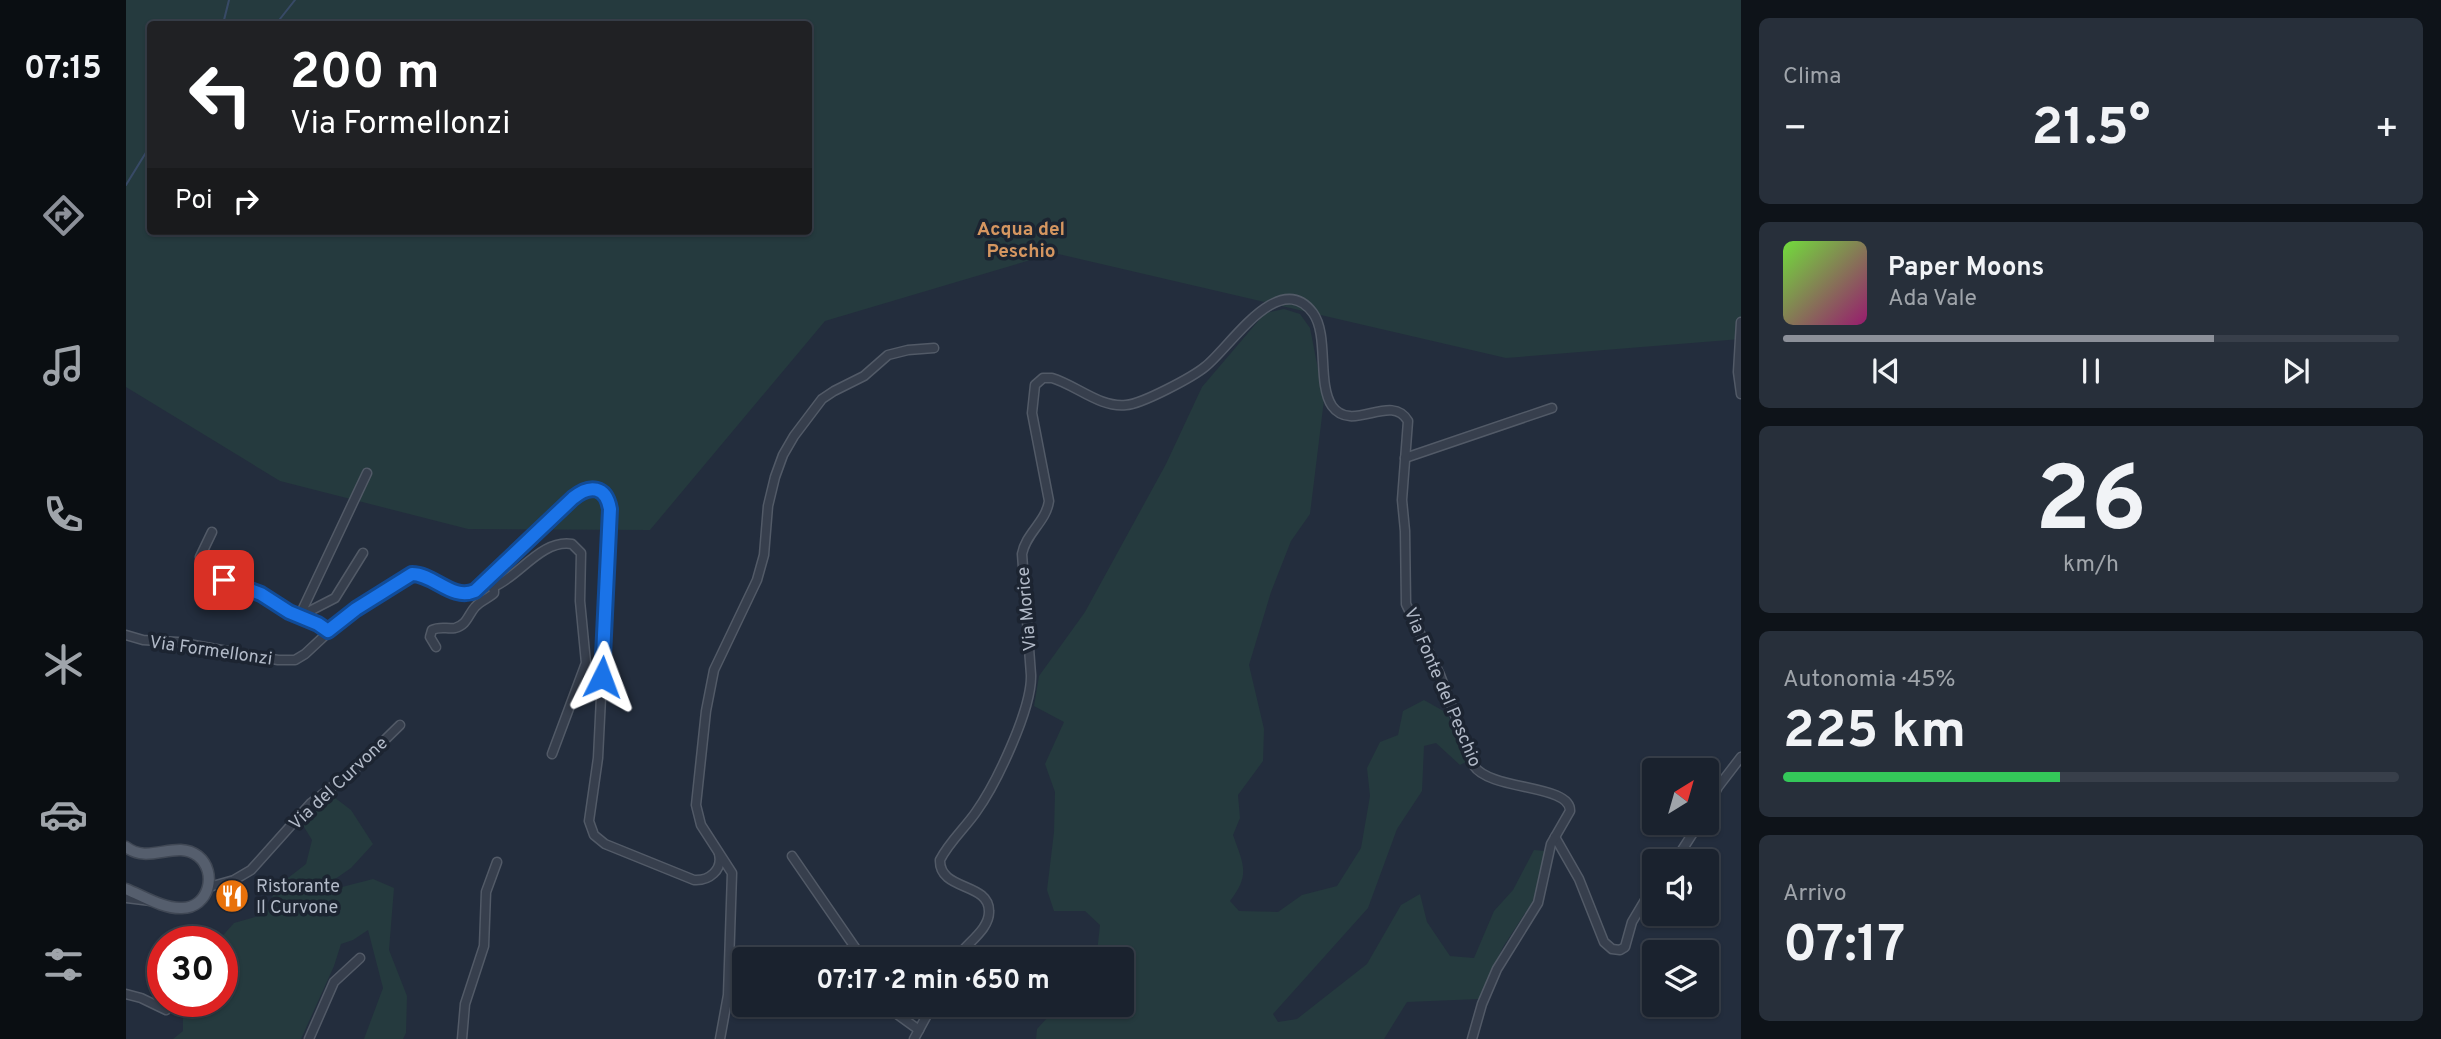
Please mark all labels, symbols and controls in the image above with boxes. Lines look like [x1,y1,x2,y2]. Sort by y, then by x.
text: 200 m [290,44,440,106]
icon: left [175,49,266,140]
text: 07:15 [24,50,102,90]
text: Clima [1783,63,1841,92]
text: 21.5° [2032,97,2150,163]
text: Via Formellonzi [290,105,510,145]
text: − [1783,106,1808,155]
text: + [2374,106,2399,155]
icon: right [227,182,265,220]
text: Poi [175,185,213,218]
icon: directions [39,191,88,240]
district label: Acqua del Peschio [977,218,1065,264]
text: Paper Moons [1888,252,2044,285]
text: Ada Vale [1888,285,1977,314]
icon: music [39,341,88,390]
icon: previous [1867,352,1905,390]
icon: pause [2072,352,2110,390]
icon: next [2277,352,2315,390]
text: 26 [2035,448,2147,563]
icon: phone [39,490,88,539]
pin [194,550,254,610]
text: km/h [2063,551,2119,580]
icon: arrive [205,561,243,599]
street label: Via Morice [1012,566,1043,652]
street label: Via Fonte del Peschio [1398,605,1486,771]
street label: Via Formellonzi [148,631,274,671]
icon: climate [39,640,88,689]
position arrow [565,640,639,714]
text: Autonomia · 45% [1783,666,1955,695]
text: 225 km [1783,700,1966,766]
street label: Via del Curvone [285,732,393,836]
north arrow [1642,758,1718,835]
map controls [1642,758,1719,1017]
icon: car [39,790,88,839]
button: sound [1642,849,1719,926]
place label: Ristorante Il Curvone [256,876,340,920]
restaurant icon: Ristorante Il Curvone [213,877,251,915]
text: Arrivo [1783,880,1847,909]
text: 07:17 [1783,914,1905,980]
speed limit sign: 30 [147,926,238,1017]
icon: filters [39,940,88,989]
button: layers [1642,940,1719,1017]
text: 07:17 · 2 min · 650 m [816,965,1050,998]

